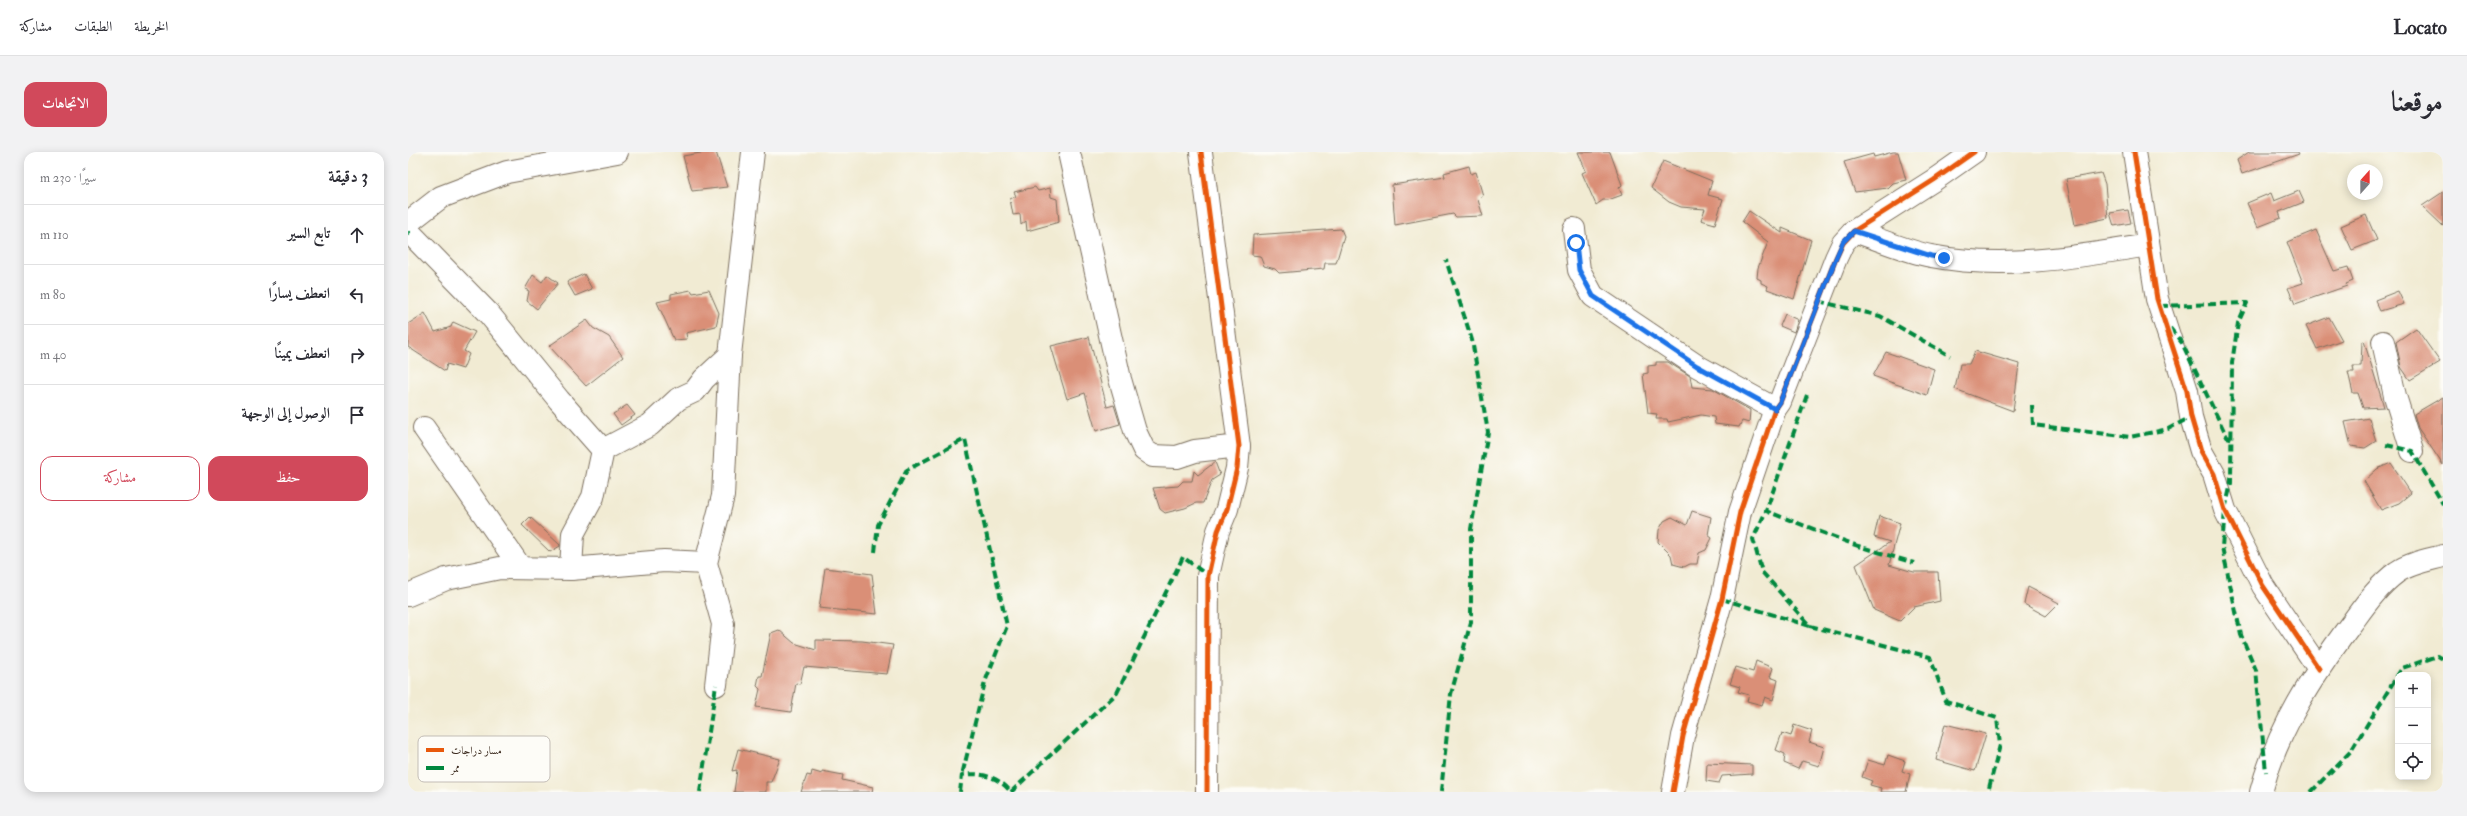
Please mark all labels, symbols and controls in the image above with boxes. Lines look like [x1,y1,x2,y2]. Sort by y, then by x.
text: Locato [2393,16,2447,40]
text: مشاركة [20,18,52,35]
text: الطبقات [74,18,112,35]
text: الخريطة [134,18,168,35]
button: الاتجاهات [24,82,107,127]
text: موقعنا [2391,85,2443,120]
north arrow [2347,164,2383,200]
text: 3 دقيقة [328,166,368,187]
text: سيرًا · 230 m [40,170,96,186]
text: تابع السير [288,224,330,243]
icon: ahead [346,224,368,246]
text: 110 m [40,227,69,243]
route start [1567,234,1585,252]
route end [1935,249,1953,267]
text: انعطف يسارًا [269,284,330,303]
icon: left [346,284,368,306]
text: 80 m [40,287,66,303]
text: انعطف يمينًا [275,344,330,363]
icon: right [346,344,368,366]
text: 40 m [40,347,67,363]
text: الوصول إلى الوجهة [242,404,330,423]
icon: arrive [346,404,368,426]
button: مشاركة [40,456,200,501]
button: حفظ [208,456,368,501]
map controls [2395,672,2431,780]
button: + [2395,672,2431,708]
button: − [2395,708,2431,744]
legend [418,736,550,782]
text: مسار دراجات [451,744,502,757]
button: locate [2395,744,2431,780]
text: ممر [450,762,460,776]

